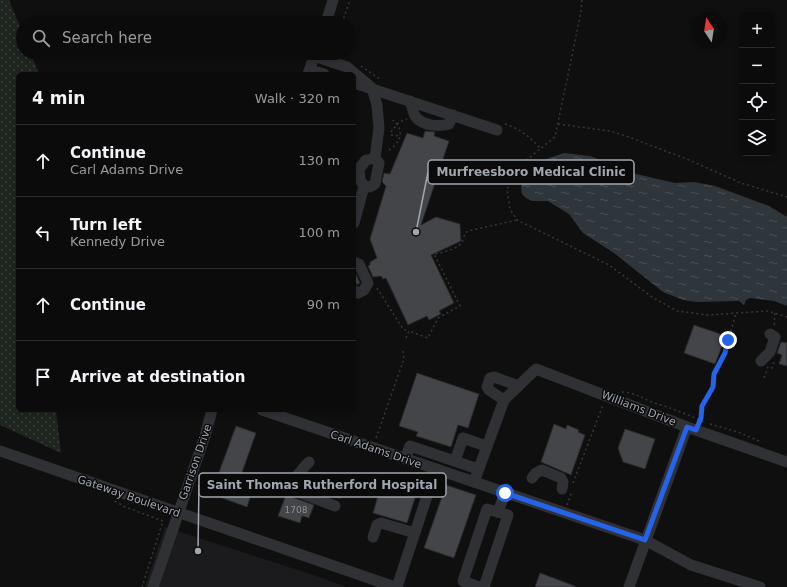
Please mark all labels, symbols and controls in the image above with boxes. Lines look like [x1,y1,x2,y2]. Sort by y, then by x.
north arrow [691,12,727,48]
map controls [739,12,775,156]
button: + [739,12,775,48]
search box [16,16,356,60]
icon: search [30,27,52,49]
text: Search here [62,29,152,47]
button: − [739,48,775,84]
button: locate [739,84,775,120]
text: 4 min [32,88,85,108]
text: Walk · 320 m [255,91,340,106]
button: layers [739,120,775,156]
text: Continue [70,144,146,162]
icon: ahead [32,150,54,172]
text: 130 m [298,153,340,168]
callout: Murfreesboro Medical Clinic [428,160,634,184]
text: Carl Adams Drive [70,162,183,177]
text: Murfreesboro Medical Clinic [436,165,626,179]
text: Turn left [70,216,142,234]
icon: left [32,222,54,244]
text: 100 m [298,225,340,240]
text: Kennedy Drive [70,234,165,249]
icon: ahead [32,294,54,316]
text: Continue [70,296,146,314]
text: 90 m [307,297,340,312]
route end [719,331,737,349]
icon: arrive [32,366,54,388]
text: Arrive at destination [70,368,245,386]
street label: Williams Drive [600,388,678,429]
street label: Garrison Drive [176,422,215,502]
street label: Carl Adams Drive [328,428,423,471]
street label: Gateway Boulevard [76,473,182,520]
callout: Saint Thomas Rutherford Hospital [199,473,446,497]
text: Saint Thomas Rutherford Hospital [207,478,437,492]
route start [496,484,514,502]
house number: 1708 [285,505,308,515]

